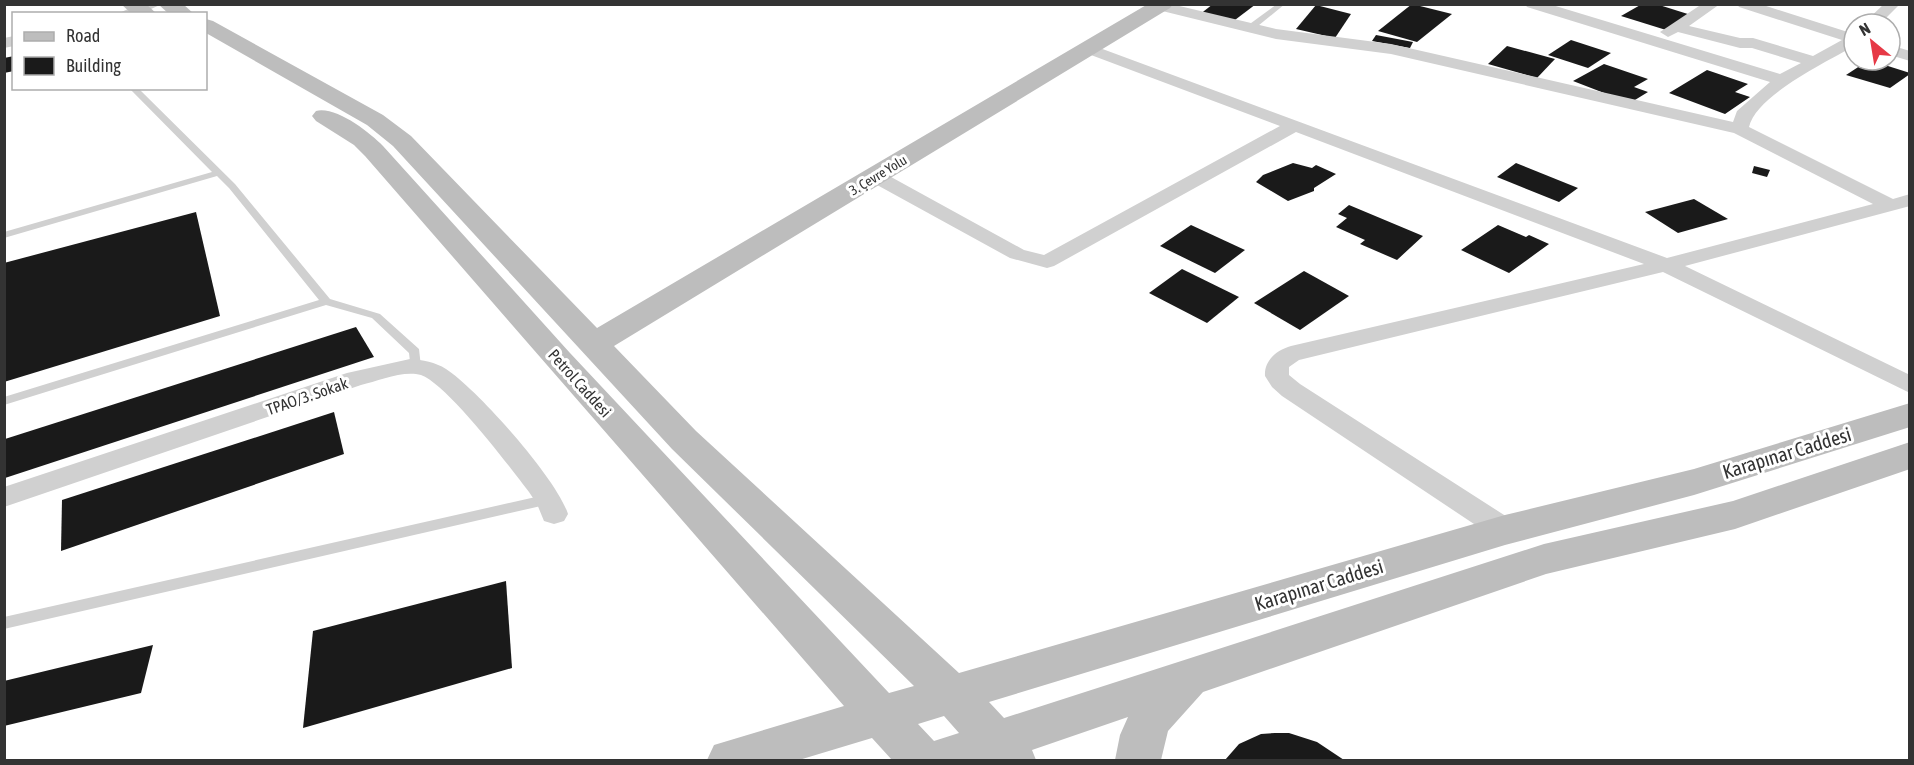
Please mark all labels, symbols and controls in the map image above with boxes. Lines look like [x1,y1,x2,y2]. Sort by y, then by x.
legend [12,12,207,90]
north arrow [1842,12,1902,72]
text: N [1856,19,1873,39]
text: Road [66,25,100,46]
text: Building [66,55,121,76]
street label: 3. Çevre Yolu [846,152,910,198]
street label: Petrol Caddesi [545,346,615,420]
street label: TPAO/3. Sokak [264,374,350,418]
street label: Karapınar Caddesi [1720,422,1854,483]
street label: Karapınar Caddesi [1252,554,1386,615]

